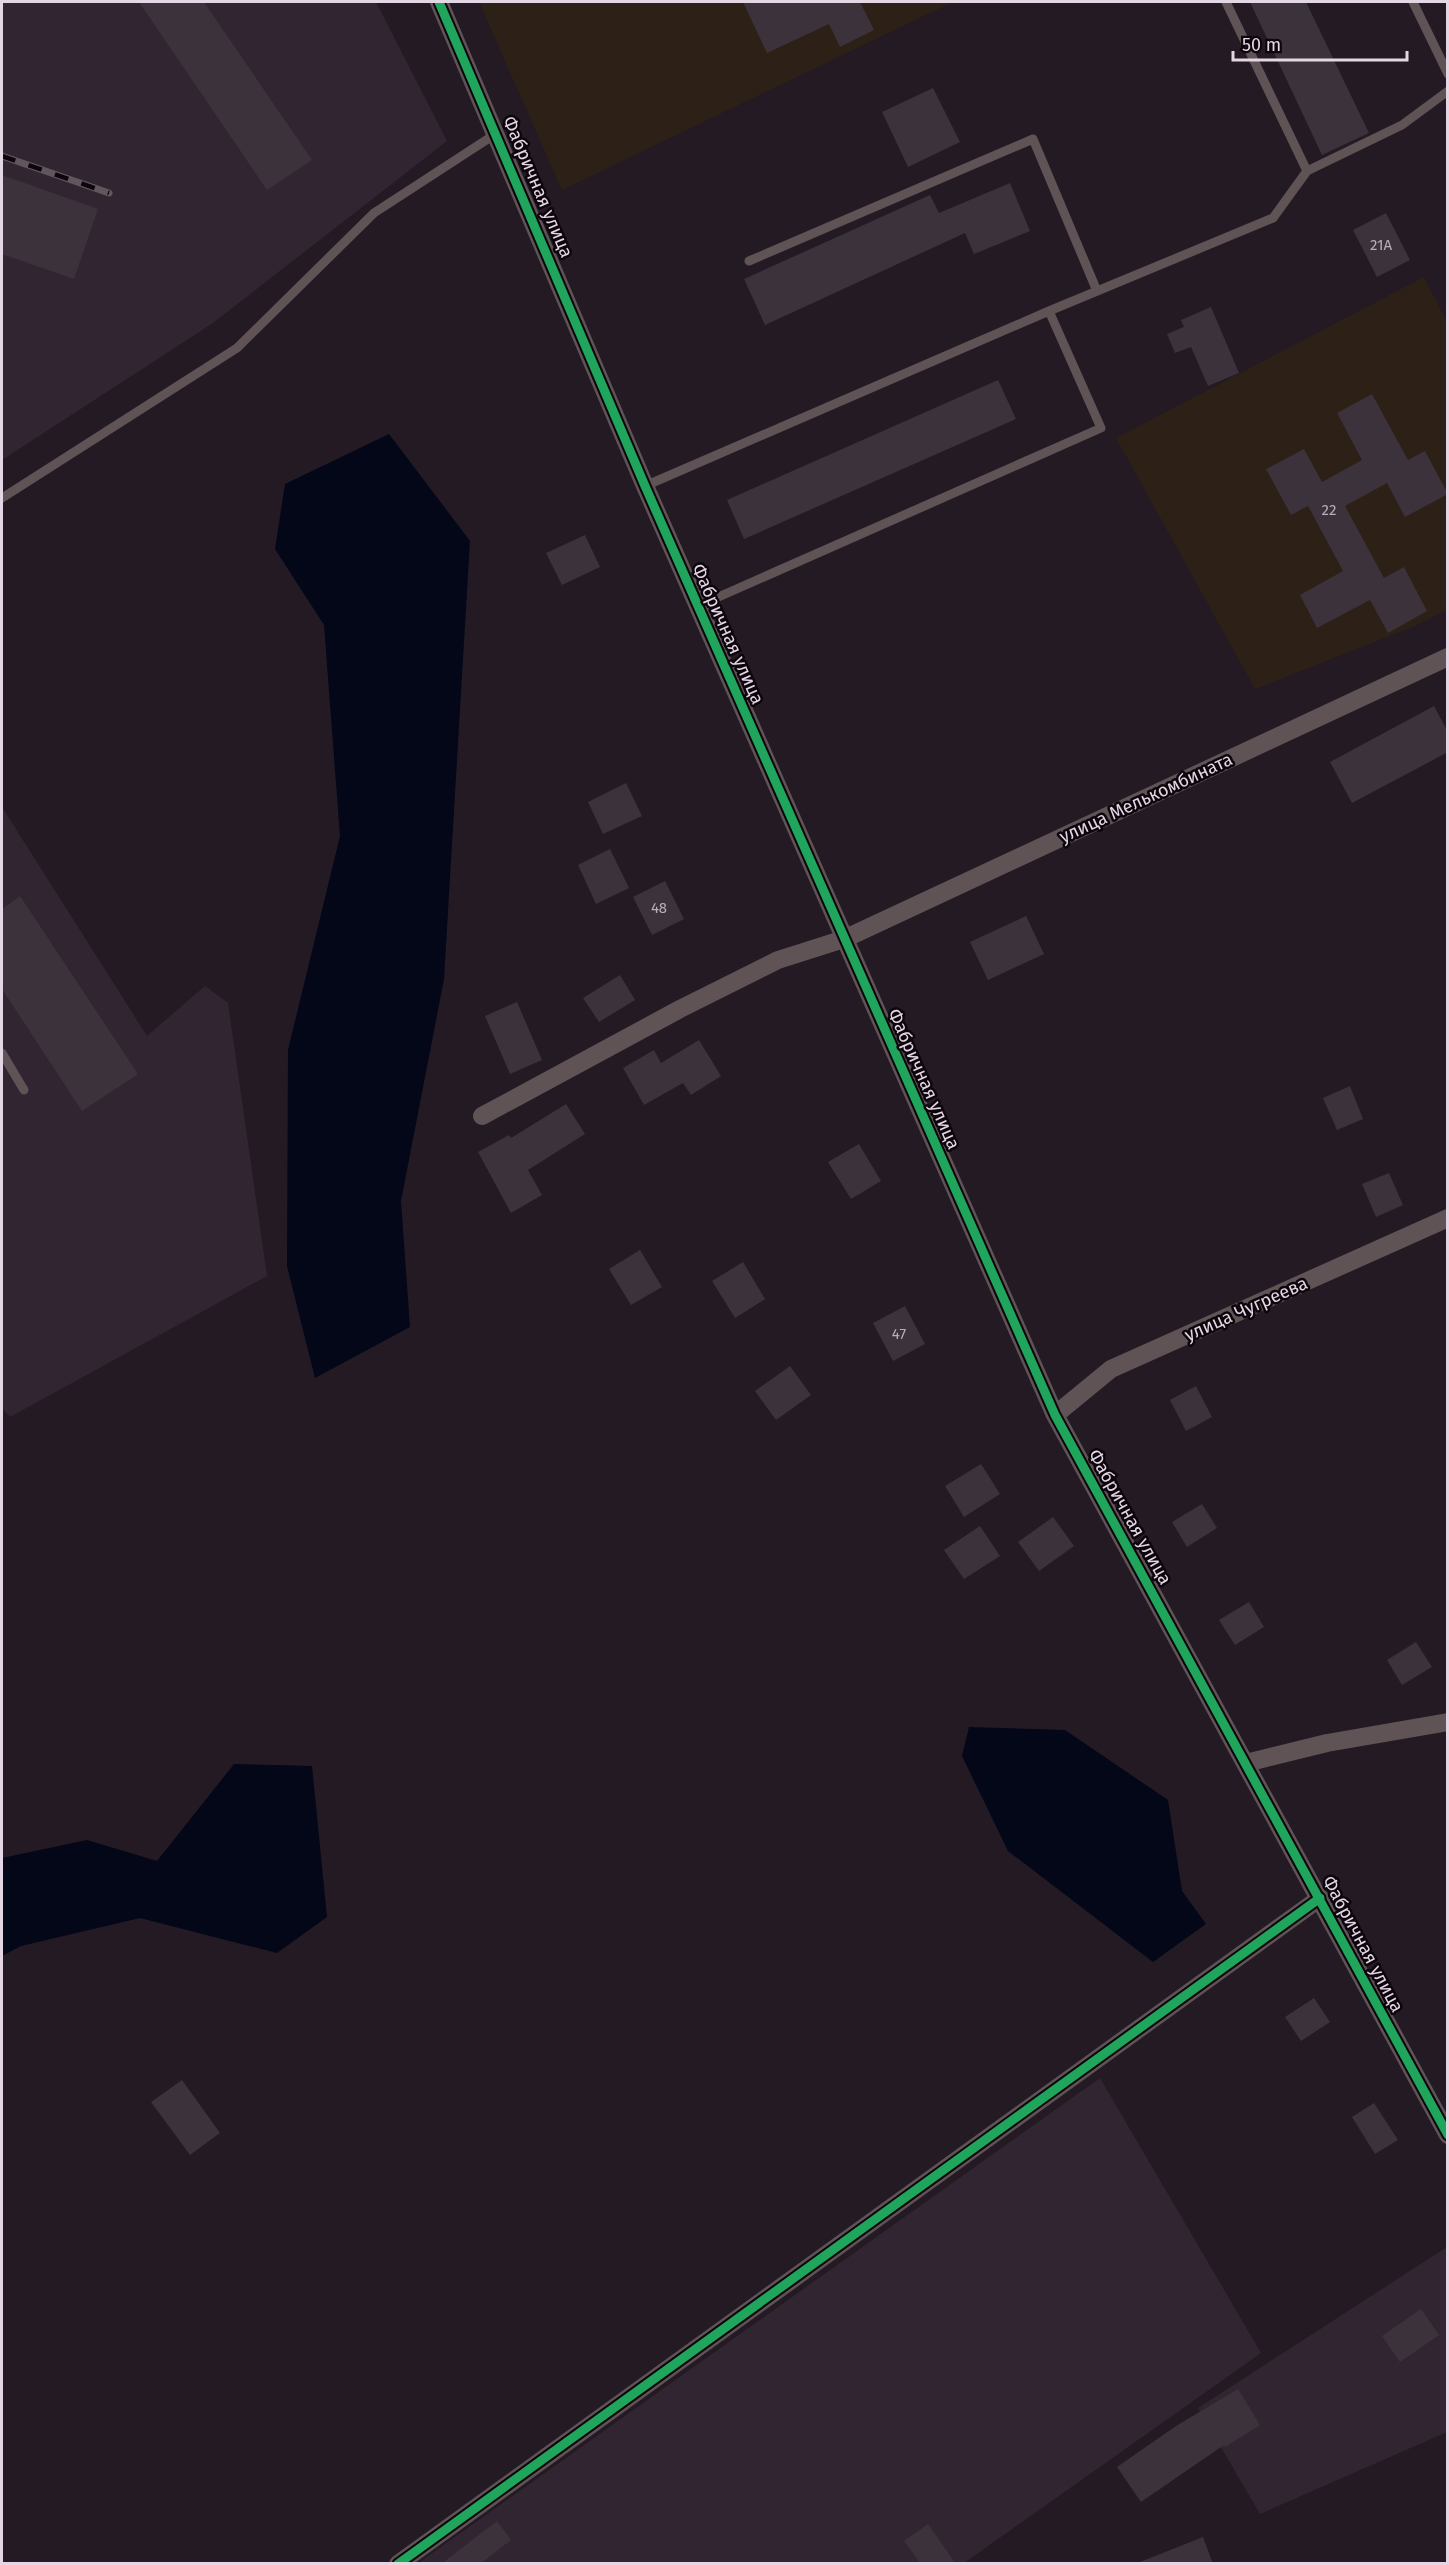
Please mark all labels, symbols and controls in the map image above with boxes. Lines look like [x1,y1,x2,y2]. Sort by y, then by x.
scale bar [1233,24,1407,62]
text: 50 m [1242,34,1281,56]
street label: Фабричная улица [498,113,578,261]
house number: 21А [1370,236,1392,254]
house number: 22 [1322,501,1336,519]
street label: Фабричная улица [687,560,769,708]
street label: улица Мелькомбината [1056,748,1236,848]
house number: 48 [651,899,667,917]
street label: Фабричная улица [883,1005,965,1153]
street label: улица Чугреева [1181,1272,1311,1346]
house number: 47 [892,1325,906,1343]
street label: Фабричная улица [1084,1445,1176,1589]
street label: Фабричная улица [1318,1872,1408,2016]

